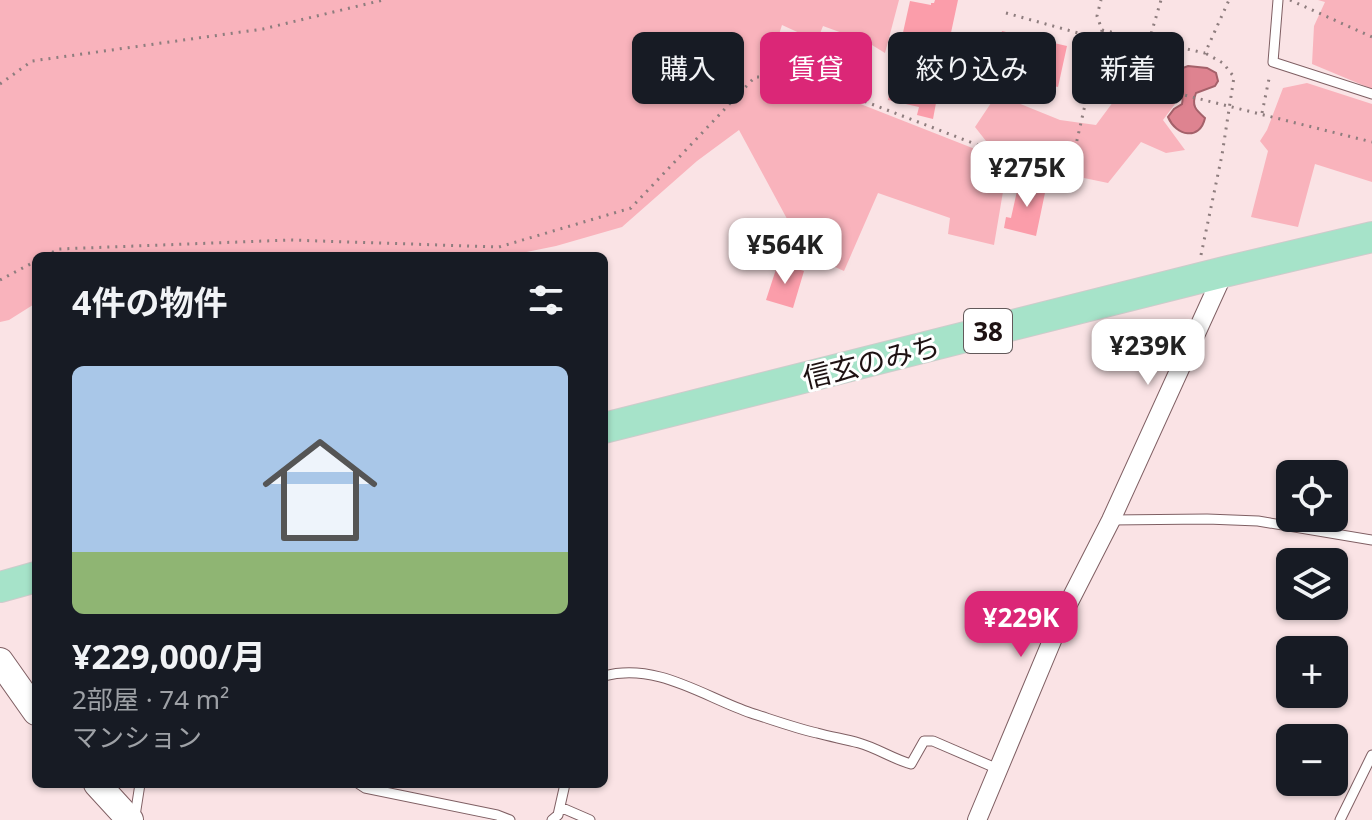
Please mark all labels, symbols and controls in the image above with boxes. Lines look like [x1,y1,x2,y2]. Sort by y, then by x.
chip: 購入 [632,32,744,104]
chip: 賃貸 [760,32,872,104]
chip: 絞り込み [888,32,1056,104]
chip: 新着 [1072,32,1184,104]
pin: ¥275K [971,141,1083,209]
text: ¥275K [989,149,1065,185]
pin: ¥564K [729,218,841,286]
text: ¥564K [747,226,823,262]
icon: filters [524,278,568,322]
text: 4件の物件 [72,279,227,325]
road number: 38 [964,309,1012,353]
pin: ¥239K [1092,319,1204,387]
street label: 信玄のみち [798,326,944,396]
text: ¥239K [1110,327,1186,363]
icon: home [248,418,392,562]
map controls [1276,460,1348,796]
button: locate [1276,460,1348,532]
button: layers [1276,548,1348,620]
pin: ¥229K [965,591,1077,659]
text: ¥229K [983,599,1059,635]
text: ¥229,000/月 [72,633,266,679]
button: + [1276,636,1348,708]
text: 2部屋 · 74 m² [72,681,229,717]
text: マンション [72,719,202,755]
button: − [1276,724,1348,796]

